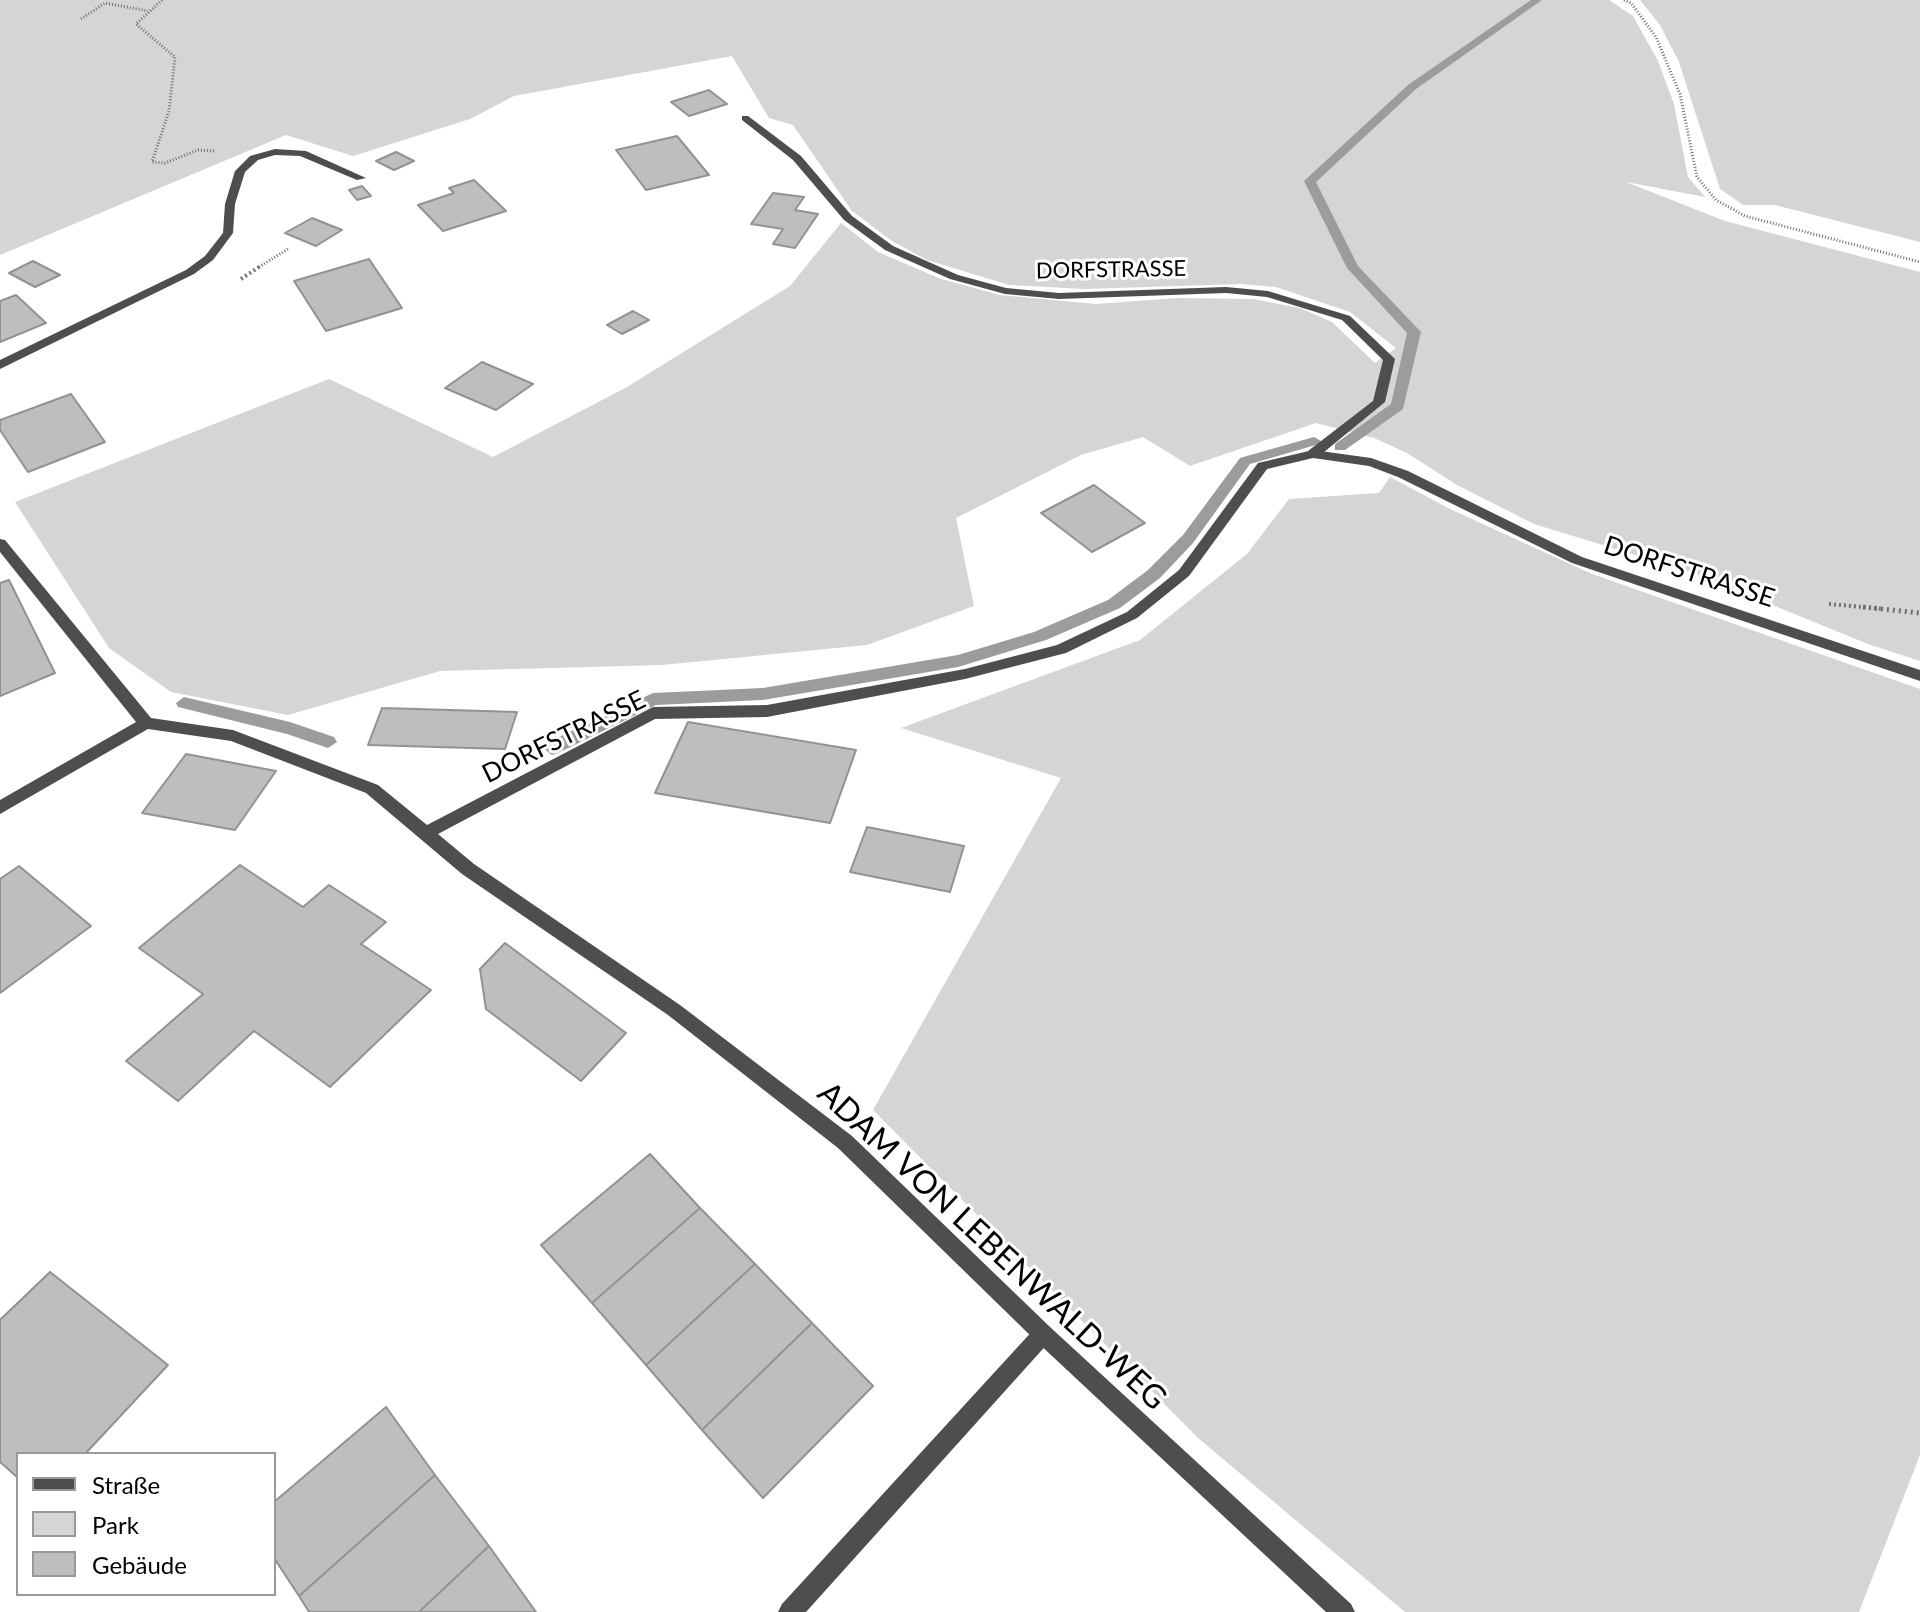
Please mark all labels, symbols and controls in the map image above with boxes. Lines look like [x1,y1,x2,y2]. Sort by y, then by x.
street label: DORFSTRASSE [1036,255,1186,285]
street label: DORFSTRASSE [1600,530,1778,614]
street label: DORFSTRASSE [477,684,651,790]
street label: ADAM VON LEBENWALD-WEG [810,1074,1174,1418]
legend [16,1452,276,1596]
text: Straße [92,1470,160,1499]
text: Park [92,1510,139,1539]
text: Gebäude [92,1550,187,1579]

